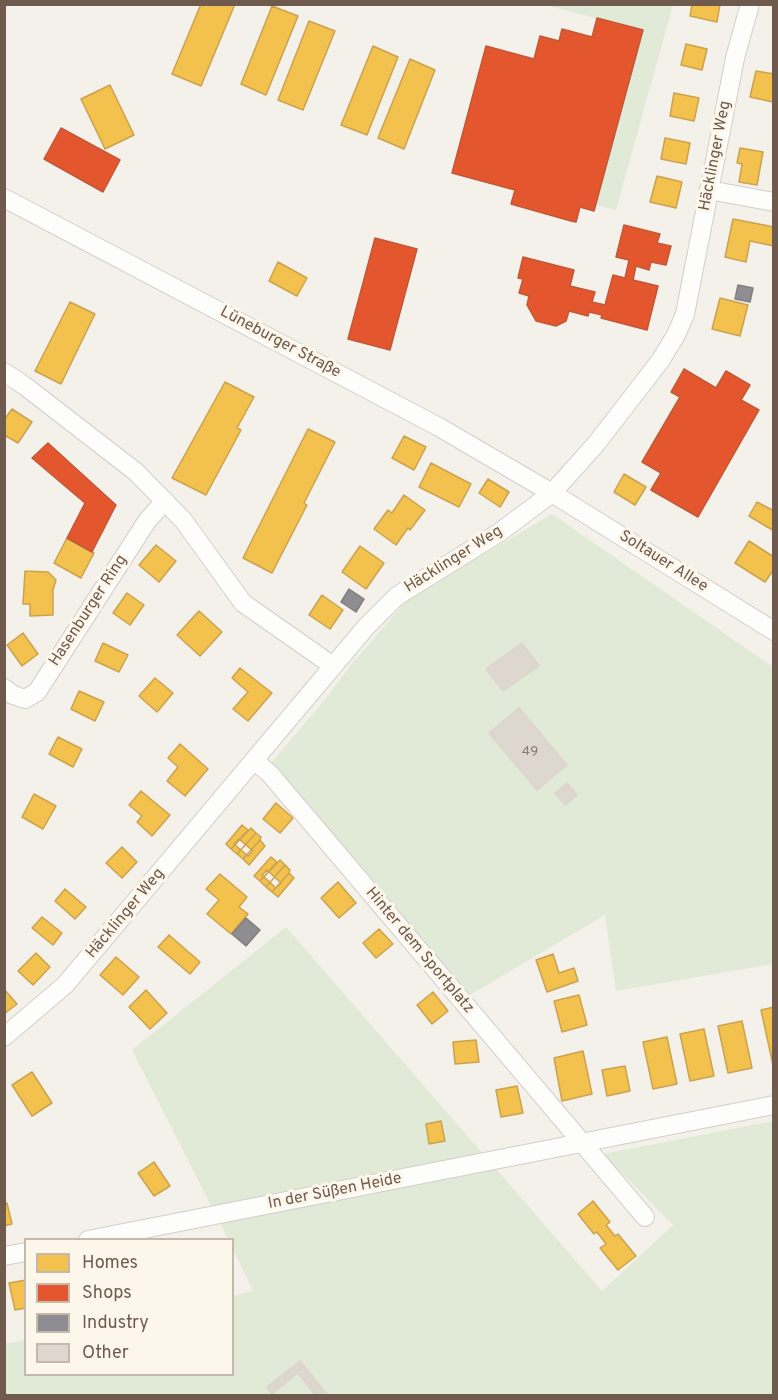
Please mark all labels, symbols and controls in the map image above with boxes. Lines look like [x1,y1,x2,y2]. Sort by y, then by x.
street label: Häcklinger Weg [696,99,736,213]
street label: Lüneburger Straße [216,303,344,383]
street label: Häcklinger Weg [401,522,507,598]
street label: Soltauer Allee [615,527,711,597]
street label: Hasenburger Ring [46,552,132,670]
house number: 49 [522,744,538,760]
street label: Häcklinger Weg [83,865,169,963]
street label: Hinter dem Sportplatz [361,884,477,1018]
street label: In der Süßen Heide [267,1170,403,1214]
legend [24,1238,234,1376]
text: Homes [82,1252,138,1275]
text: Shops [82,1282,132,1305]
text: Industry [82,1312,149,1335]
text: Other [82,1342,129,1365]

